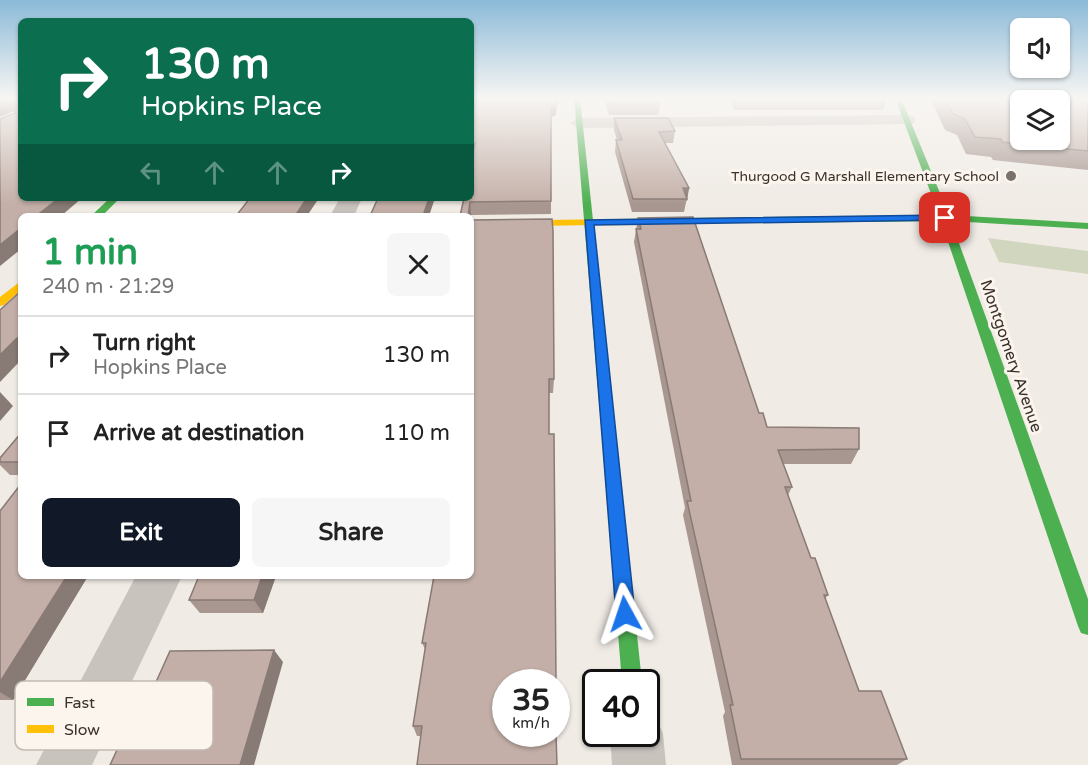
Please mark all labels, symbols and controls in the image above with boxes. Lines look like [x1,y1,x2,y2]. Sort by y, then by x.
map controls [1010,18,1070,150]
button: sound [1010,18,1070,78]
text: 130 m [141,39,270,90]
icon: right [42,42,120,120]
text: Hopkins Place [141,90,322,123]
button: layers [1010,90,1070,150]
icon: left [135,156,168,189]
icon: ahead [198,156,231,189]
icon: ahead [261,156,294,189]
icon: right [324,156,357,189]
place label: Thurgood G Marshall Elementary School [731,168,999,185]
marker: Thurgood G Marshall Elementary School [1004,169,1018,183]
pin [919,192,970,243]
icon: arrive [928,201,961,234]
text: 1 min [42,231,138,274]
button: close [387,233,450,296]
text: 240 m · 21:29 [42,275,174,299]
street label: Montgomery Avenue [975,277,1047,435]
text: Turn right [93,330,195,356]
icon: right [42,339,75,372]
text: 130 m [383,342,450,368]
text: Hopkins Place [93,356,227,380]
icon: arrive [42,417,75,450]
text: Arrive at destination [93,420,304,446]
text: 110 m [383,420,450,446]
button: Exit [42,498,240,567]
button: Share [252,498,450,567]
position arrow [593,582,657,646]
speed limit sign: 40 [582,669,660,747]
legend [15,681,213,750]
text: 35 [512,682,550,719]
text: Fast [64,693,95,713]
text: km/h [512,714,550,732]
text: Slow [64,720,100,740]

